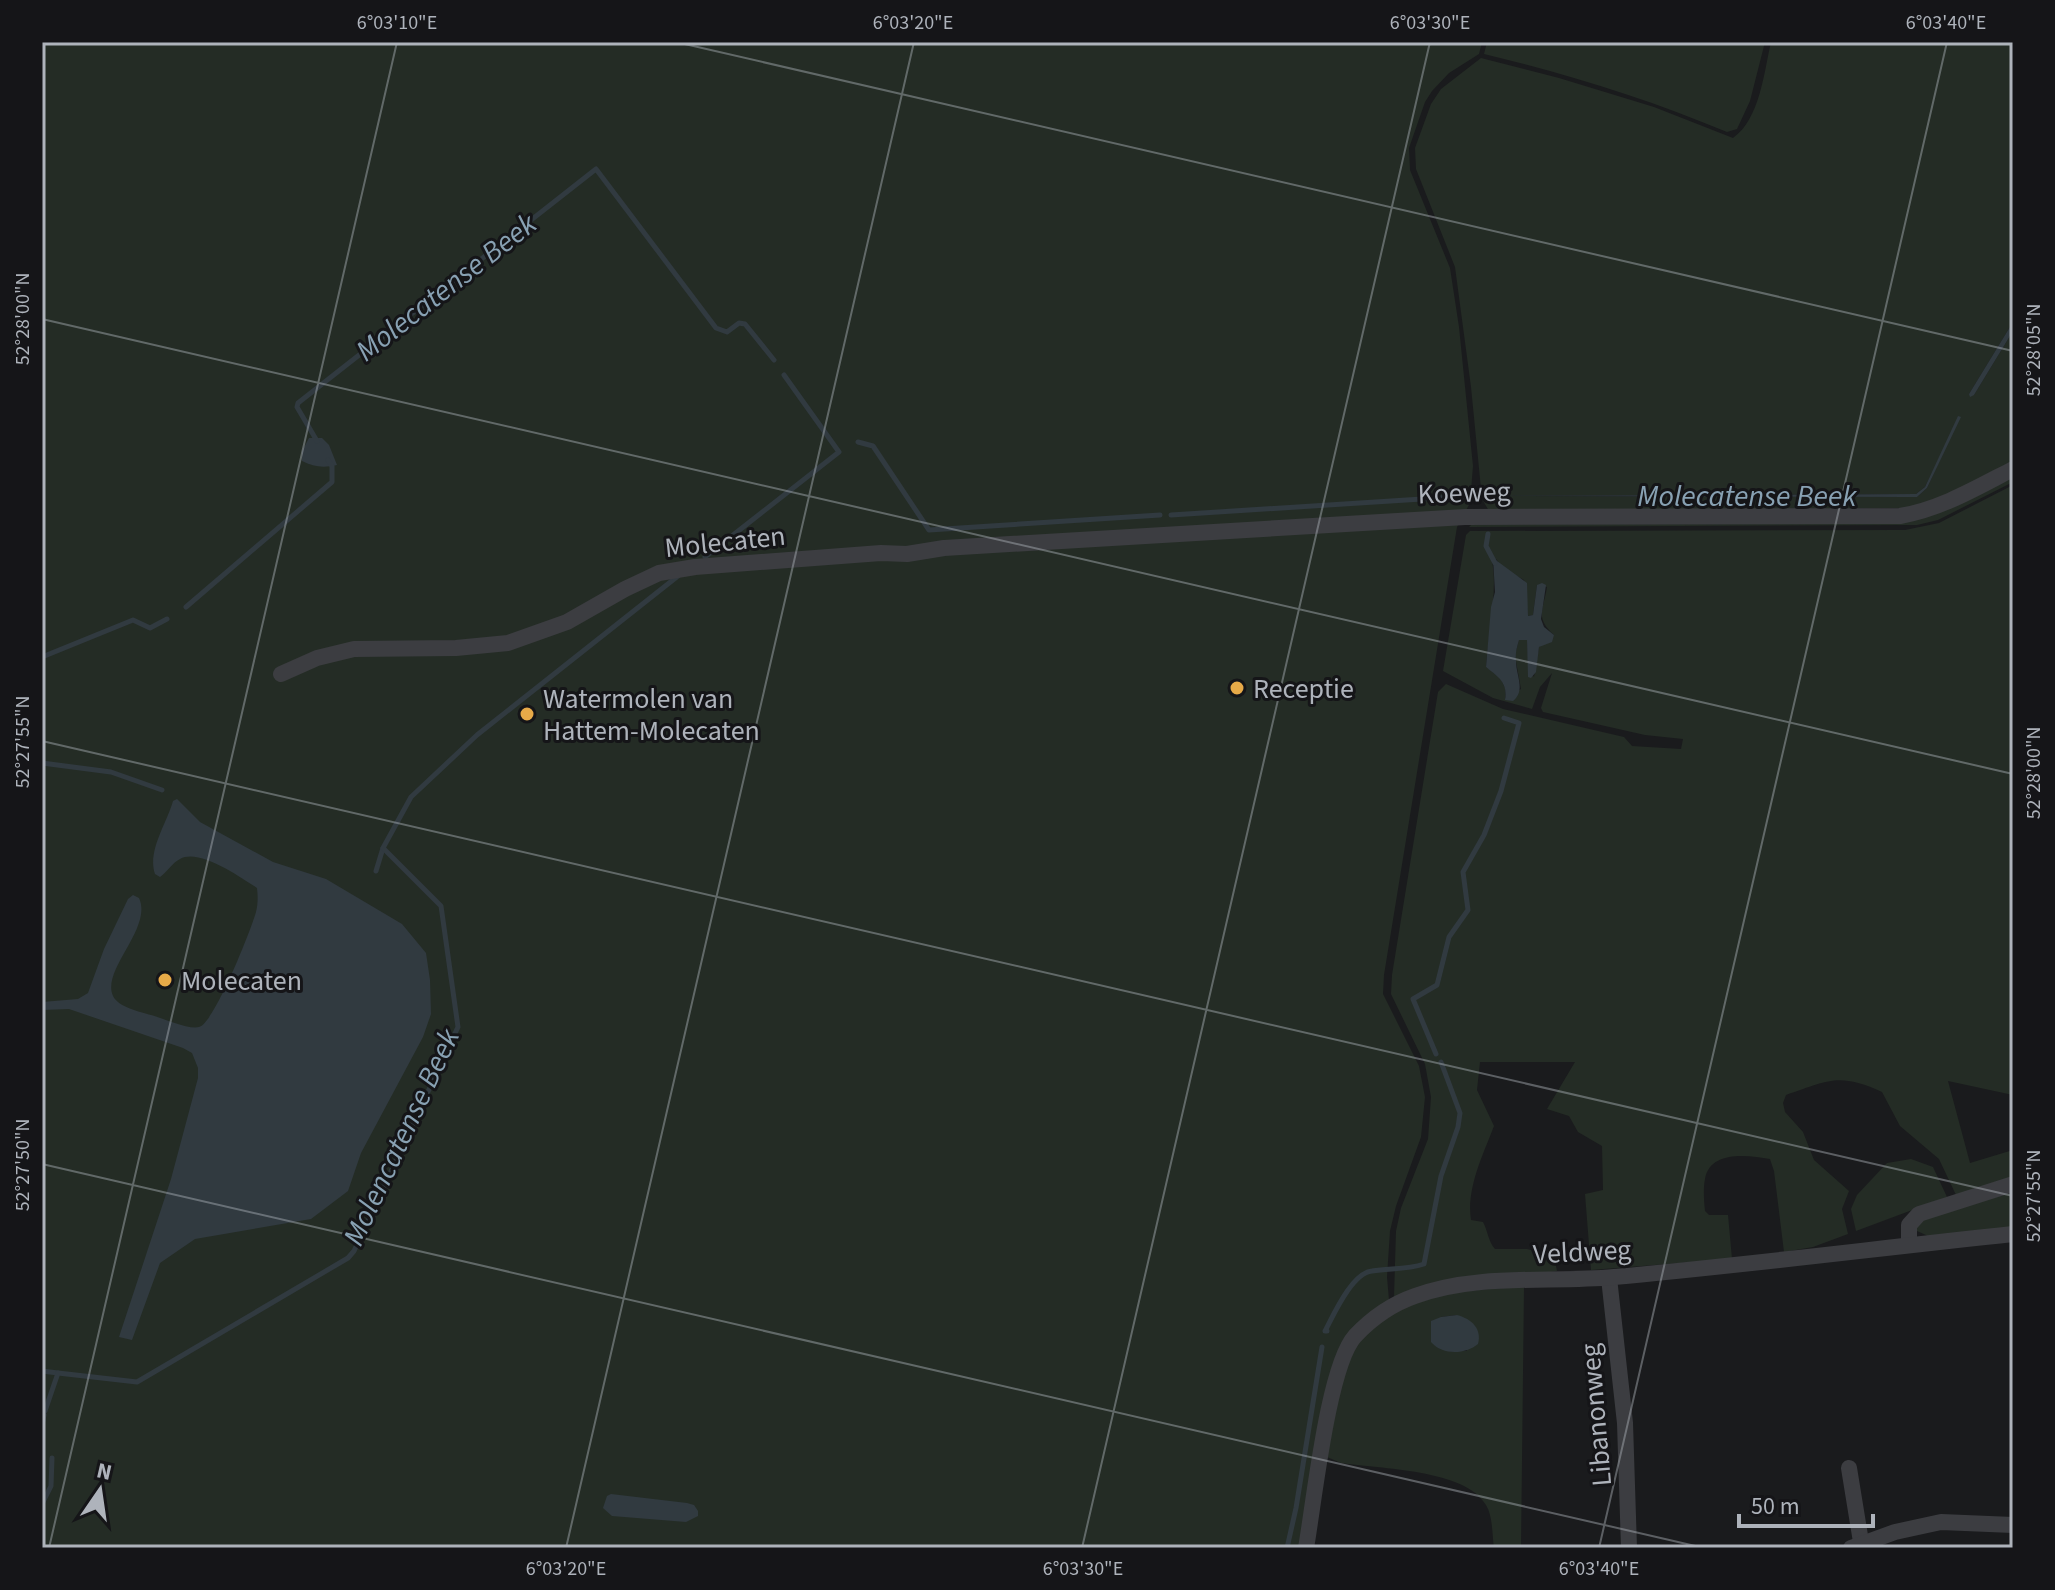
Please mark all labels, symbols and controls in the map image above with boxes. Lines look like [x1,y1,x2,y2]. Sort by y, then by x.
text: 6°03'10"E [357,9,437,37]
text: 6°03'20"E [873,9,953,37]
text: 6°03'30"E [1390,9,1470,37]
text: 6°03'40"E [1906,9,1986,37]
water label: Molecatense Beek [347,202,547,372]
text: 52°28'00"N [9,273,37,365]
text: 52°28'05"N [2020,304,2048,396]
street label: Koeweg [1417,471,1511,515]
water label: Molecatense Beek [1637,475,1857,518]
street label: Molecaten [663,516,787,568]
place label: Receptie [1253,669,1354,709]
place label: Watermolen van Hattem-Molecaten [543,679,760,751]
marker: Receptie [1228,679,1246,697]
text: 52°27'55"N [9,696,37,788]
marker: Watermolen van Hattem-Molecaten [518,705,536,723]
text: 52°28'00"N [2020,727,2048,819]
place label: Molecaten [181,961,302,1001]
marker: Molecaten [156,971,174,989]
water label: Molencatense Beek [332,1021,471,1253]
text: 52°27'50"N [9,1119,37,1211]
text: 52°27'55"N [2020,1150,2048,1242]
street label: Veldweg [1532,1229,1632,1275]
street label: Libanonweg [1570,1342,1622,1488]
north arrow [60,1450,140,1530]
text: N [94,1454,115,1489]
scale bar [1739,1478,1873,1528]
text: 50 m [1751,1489,1800,1524]
text: 6°03'20"E [526,1555,606,1583]
text: 6°03'30"E [1043,1555,1123,1583]
text: 6°03'40"E [1559,1555,1639,1583]

